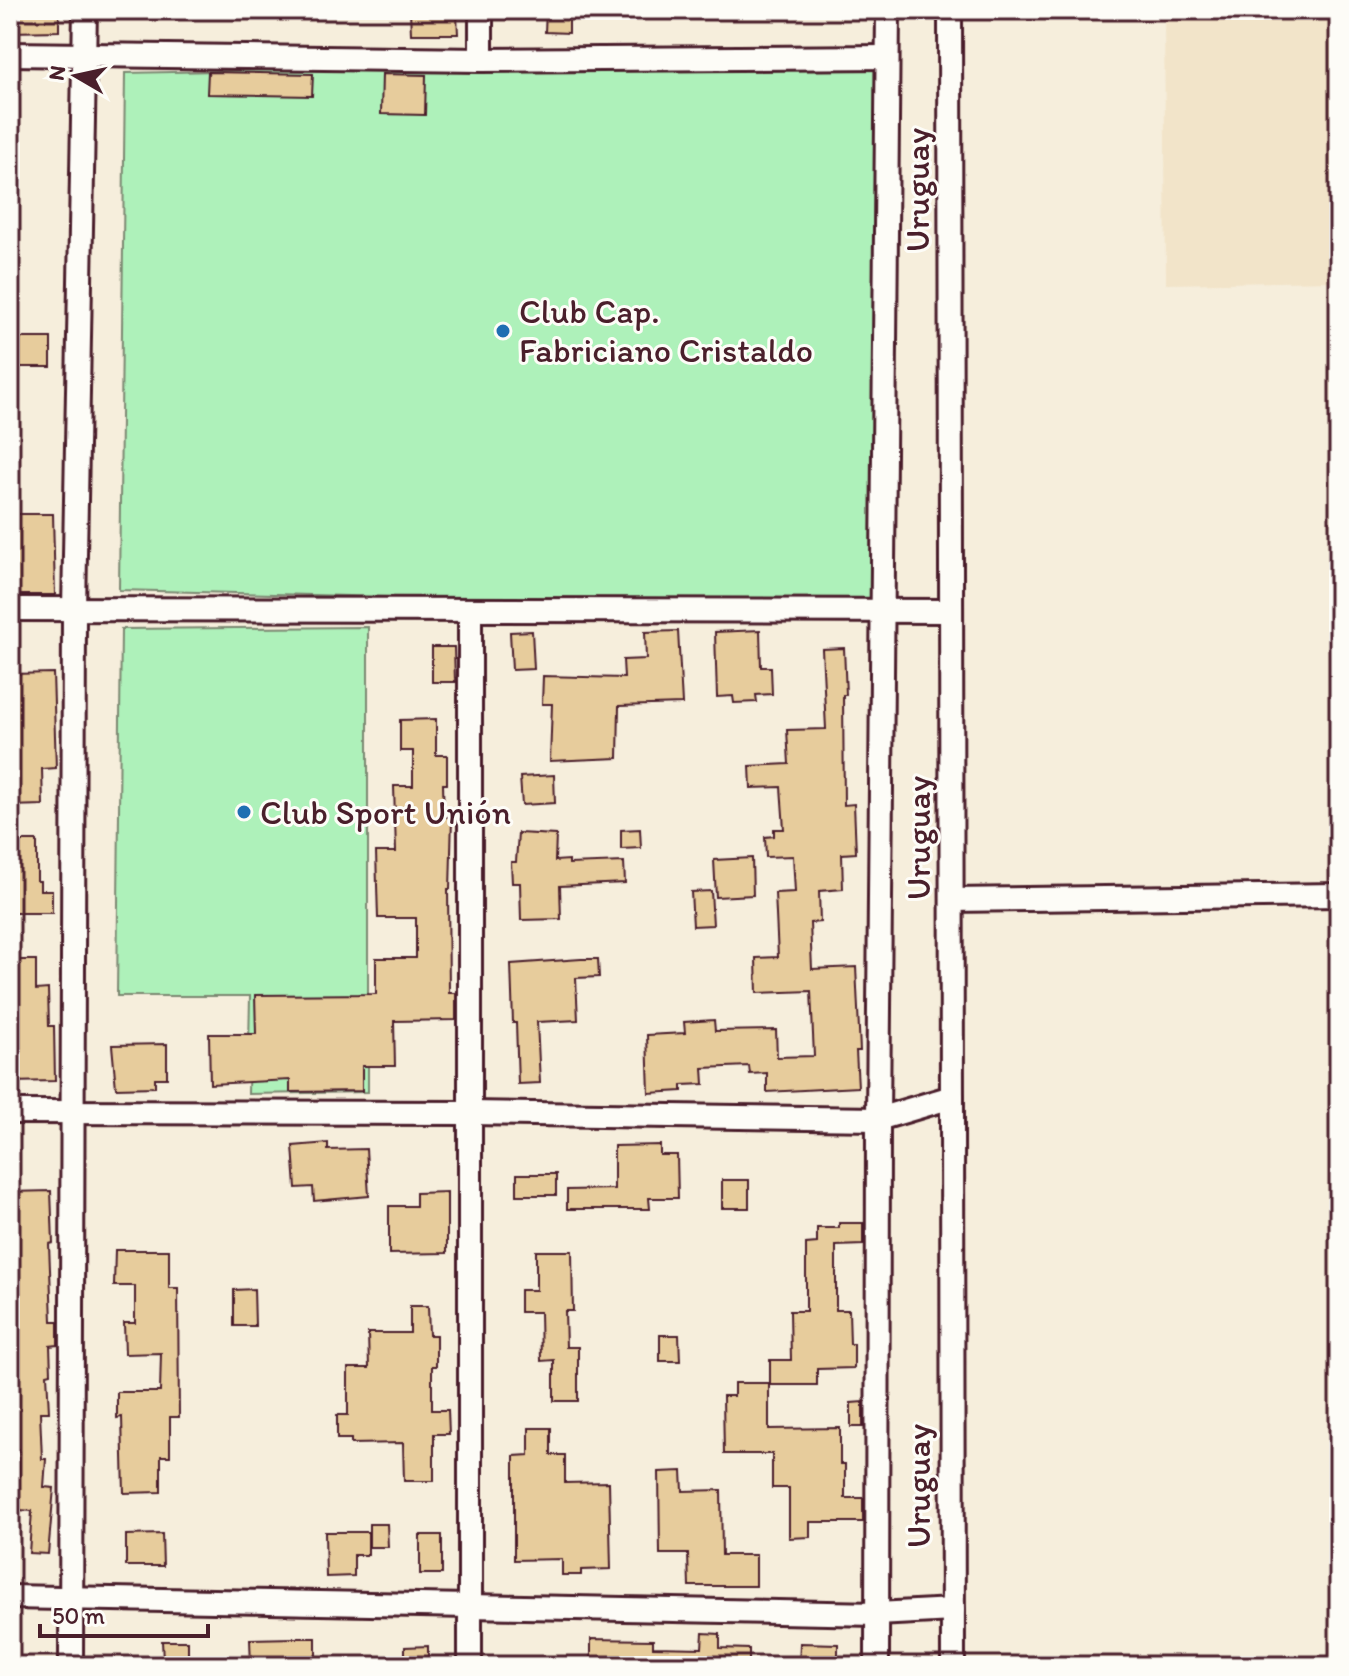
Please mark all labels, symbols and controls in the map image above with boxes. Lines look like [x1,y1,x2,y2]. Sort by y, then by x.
north arrow [36,36,116,116]
text: N [42,63,71,82]
street label: Uruguay [897,128,938,252]
place label: Club Cap. Fabriciano Cristaldo [519,291,813,371]
marker: Club Cap. Fabriciano Cristaldo [494,322,512,340]
street label: Uruguay [898,776,939,900]
place label: Club Sport Unión [260,792,511,833]
marker: Club Sport Unión [235,803,253,821]
street label: Uruguay [898,1424,939,1548]
scale bar [40,1588,208,1638]
text: 50 m [52,1601,105,1630]

